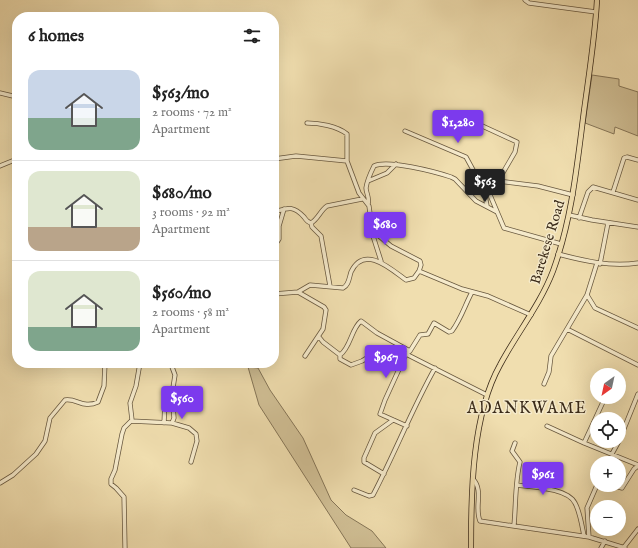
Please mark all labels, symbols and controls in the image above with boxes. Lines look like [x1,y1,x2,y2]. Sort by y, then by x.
icon: filters [241,25,263,47]
text: 6 homes [28,26,84,47]
text: $563/mo [152,83,209,104]
icon: home [60,86,108,134]
text: 2 rooms · 72 m² [152,104,232,121]
pin: $1,280 [425,110,491,144]
text: $1,280 [441,114,475,131]
text: Apartment [152,121,210,138]
pin: $563 [461,169,509,203]
text: $563 [474,173,496,190]
text: $680/mo [152,183,212,204]
icon: home [60,187,108,235]
street label: Barekese Road [527,198,569,286]
text: 3 rooms · 92 m² [152,204,230,221]
pin: $680 [361,212,409,246]
text: $680 [373,216,397,233]
text: Apartment [152,221,210,238]
text: $560/mo [152,283,211,304]
icon: home [60,287,108,335]
text: 2 rooms · 58 m² [152,304,229,321]
text: Apartment [152,321,210,338]
pin: $967 [362,345,410,379]
text: $967 [374,349,398,366]
north arrow [590,368,626,404]
map controls [590,368,626,536]
pin: $560 [158,386,206,420]
text: $560 [170,390,194,407]
district label: ADANKWAME [466,399,587,419]
button: locate [590,412,626,448]
button: + [590,456,626,492]
pin: $961 [519,462,567,496]
text: $961 [531,466,555,483]
button: − [590,500,626,536]

